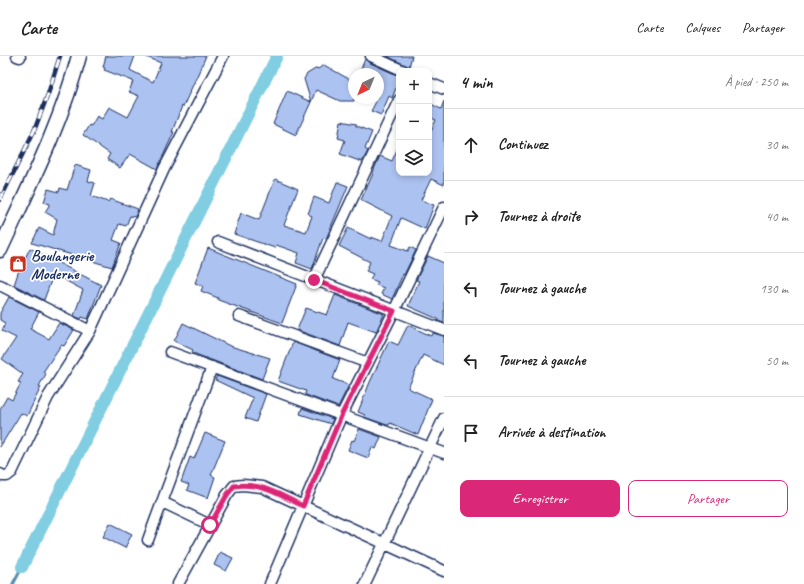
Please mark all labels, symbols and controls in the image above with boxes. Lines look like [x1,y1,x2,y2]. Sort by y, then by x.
text: Carte [20,16,57,40]
text: Carte [636,19,663,36]
text: Calques [685,19,720,36]
text: Partager [742,19,784,36]
north arrow [348,68,384,104]
map controls [396,68,432,176]
button: + [396,68,432,104]
text: 4 min [460,72,493,93]
text: À pied · 250 m [725,74,788,90]
button: − [396,104,432,140]
icon: ahead [460,134,482,156]
text: Continuez [498,135,548,154]
text: 30 m [766,137,788,153]
button: layers [396,140,432,176]
icon: right [460,206,482,228]
text: Tournez à droite [498,207,580,226]
text: 40 m [766,209,788,225]
place label: Boulangerie Moderne [31,246,95,284]
shop icon: Boulangerie Moderne [8,254,28,274]
route end [305,271,323,289]
icon: left [460,278,482,300]
text: Tournez à gauche [498,279,585,298]
text: 130 m [760,281,788,297]
icon: left [460,350,482,372]
text: Tournez à gauche [498,351,585,370]
text: 50 m [766,353,788,369]
icon: arrive [460,422,482,444]
text: Arrivée à destination [498,423,606,442]
button: Enregistrer [460,480,620,517]
button: Partager [628,480,788,517]
route start [201,516,219,534]

